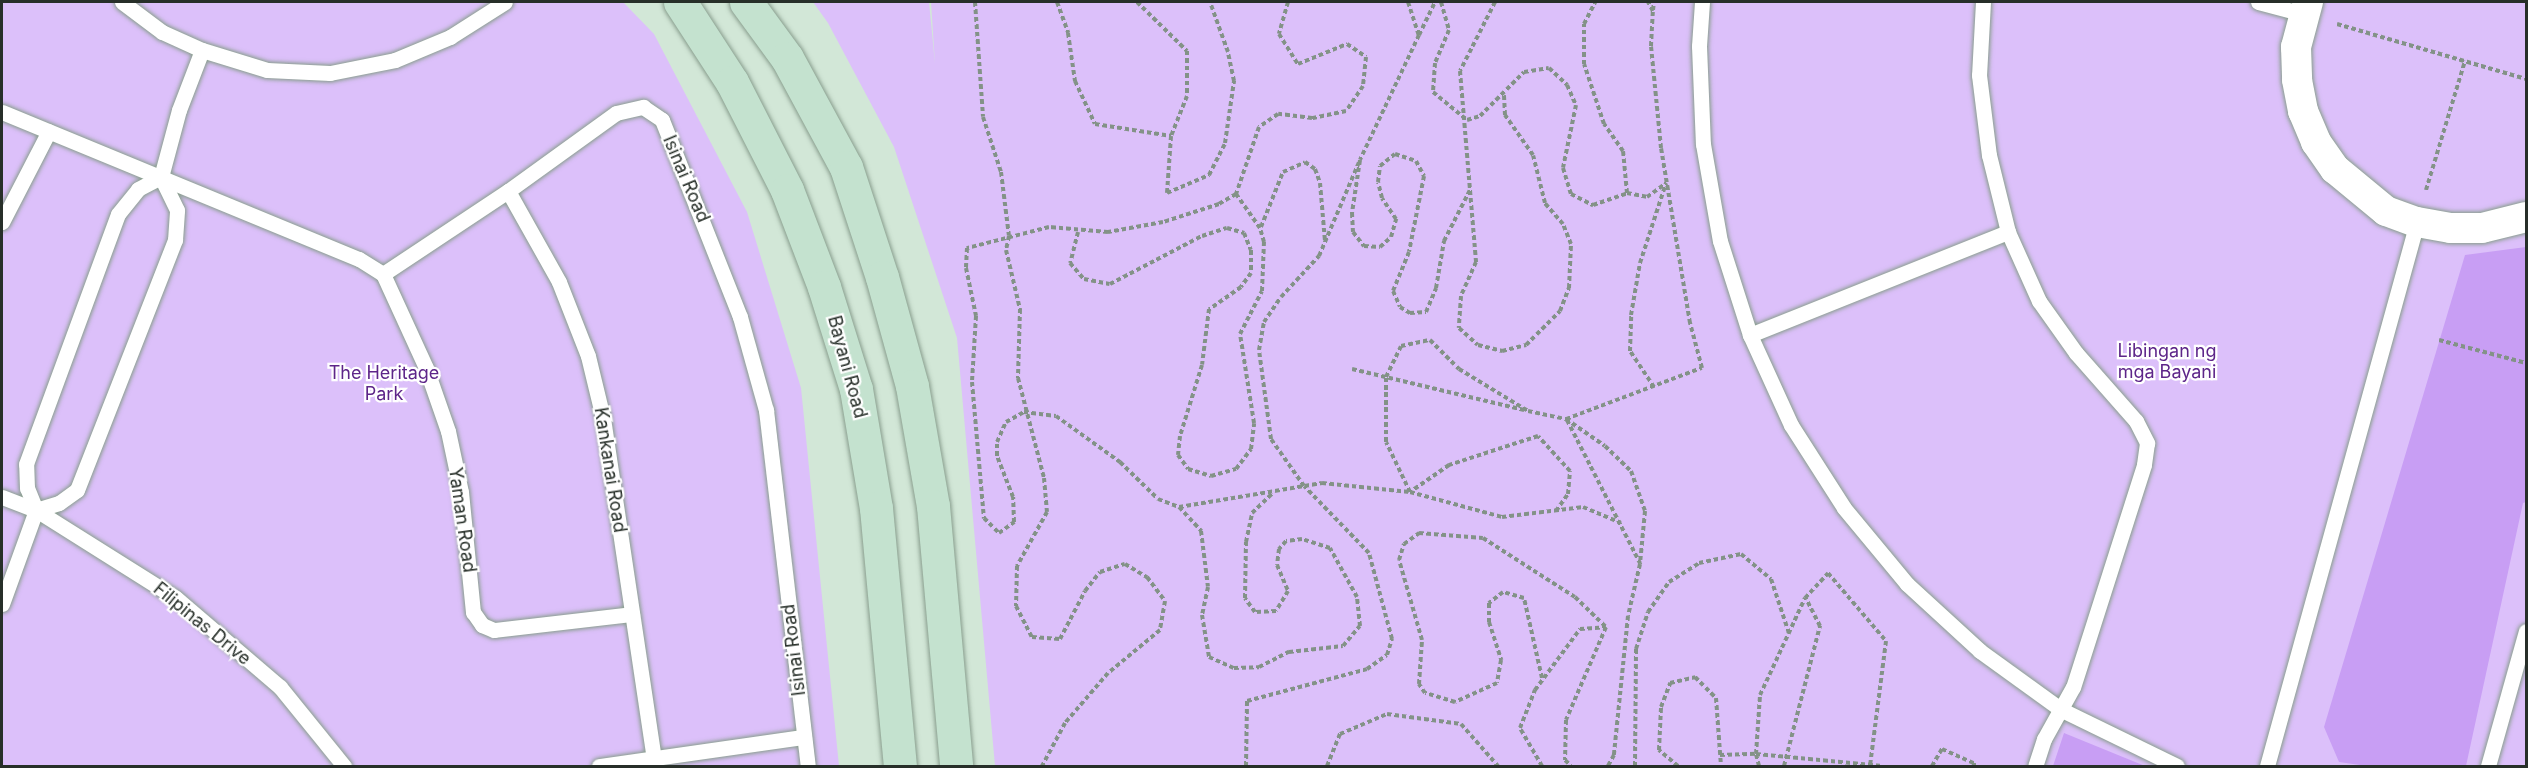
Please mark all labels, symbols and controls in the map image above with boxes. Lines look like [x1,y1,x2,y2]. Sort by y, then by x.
street label: Isinai Road [658,132,714,226]
street label: Bayani Road [823,313,871,421]
park label: Libingan ng mga Bayani [2117,341,2217,384]
park label: The Heritage Park [329,363,439,406]
street label: Kankanai Road [589,406,631,534]
street label: Yaman Road [444,466,480,574]
street label: Filipinas Drive [149,578,255,670]
street label: Isinai Road [778,603,810,697]

